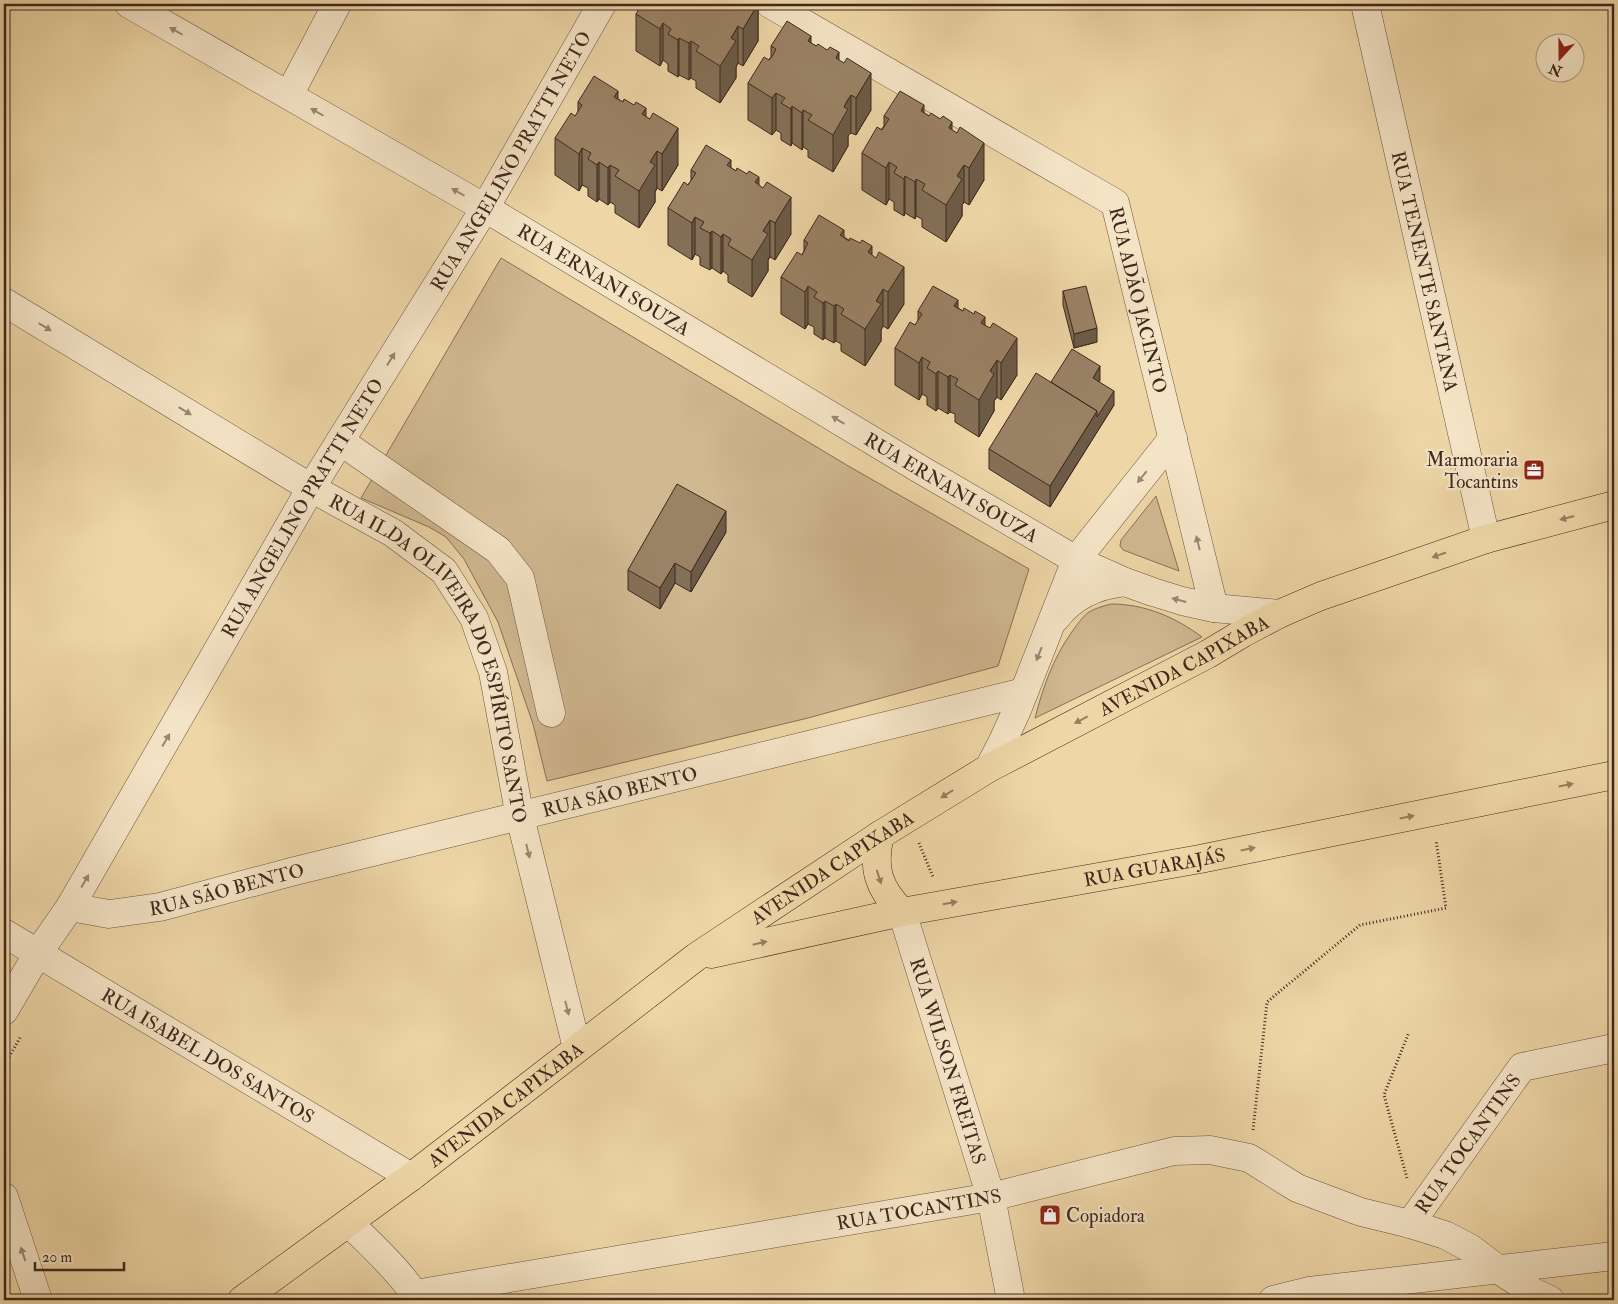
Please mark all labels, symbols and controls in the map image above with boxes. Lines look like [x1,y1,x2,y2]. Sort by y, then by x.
one-way arrow [169,26,183,35]
street label: RUA ANGELINO PRATTI NETO [425,27,597,296]
north arrow [1536,32,1586,82]
text: N [1546,59,1565,80]
one-way arrow [310,107,323,116]
street label: RUA TENENTE SANTANA [1386,149,1463,394]
one-way arrow [451,188,465,197]
street label: RUA ADÃO JACINTO [1103,205,1172,396]
street label: RUA ERNANI SOUZA [513,219,694,341]
one-way arrow [39,323,52,332]
one-way arrow [386,353,396,366]
street label: RUA ANGELINO PRATTI NETO [217,374,389,642]
one-way arrow [178,407,191,416]
one-way arrow [831,415,844,424]
street label: RUA ERNANI SOUZA [860,428,1042,548]
place label: Marmoraria Tocantins [1426,448,1518,494]
office icon: Marmoraria Tocantins [1522,458,1546,482]
one-way arrow [1137,470,1148,483]
street label: RUA ILDA OLIVEIRA DO ESPÍRITO SANTO [325,489,532,825]
one-way arrow [1560,514,1575,522]
one-way arrow [1194,536,1202,551]
one-way arrow [1432,552,1447,559]
one-way arrow [1171,595,1186,603]
street label: AVENIDA CAPIXABA [1094,610,1273,722]
one-way arrow [1034,647,1042,661]
one-way arrow [1074,716,1088,724]
one-way arrow [162,733,170,748]
street label: RUA SÃO BENTO [540,762,700,823]
one-way arrow [1559,780,1575,788]
one-way arrow [941,789,954,798]
street label: AVENIDA CAPIXABA [746,806,919,931]
one-way arrow [1400,812,1416,820]
one-way arrow [524,843,532,858]
street label: RUA GUARAJÁS [1082,843,1228,892]
one-way arrow [1240,845,1255,853]
street label: RUA SÃO BENTO [148,858,307,921]
one-way arrow [875,870,883,885]
one-way arrow [80,874,89,887]
one-way arrow [943,899,959,907]
one-way arrow [753,939,768,947]
street label: RUA WILSON FREITAS [904,955,991,1168]
street label: RUA ISABEL DOS SANTOS [97,983,319,1129]
one-way arrow [563,1001,571,1016]
street label: AVENIDA CAPIXABA [422,1037,588,1173]
street label: RUA TOCANTINS [1410,1069,1526,1219]
street label: RUA TOCANTINS [835,1184,1004,1236]
shop icon: Copiadora [1038,1203,1062,1227]
place label: Copiadora [1066,1204,1145,1229]
scale bar [35,1239,124,1271]
one-way arrow [19,1246,27,1261]
text: 20 m [42,1248,72,1267]

